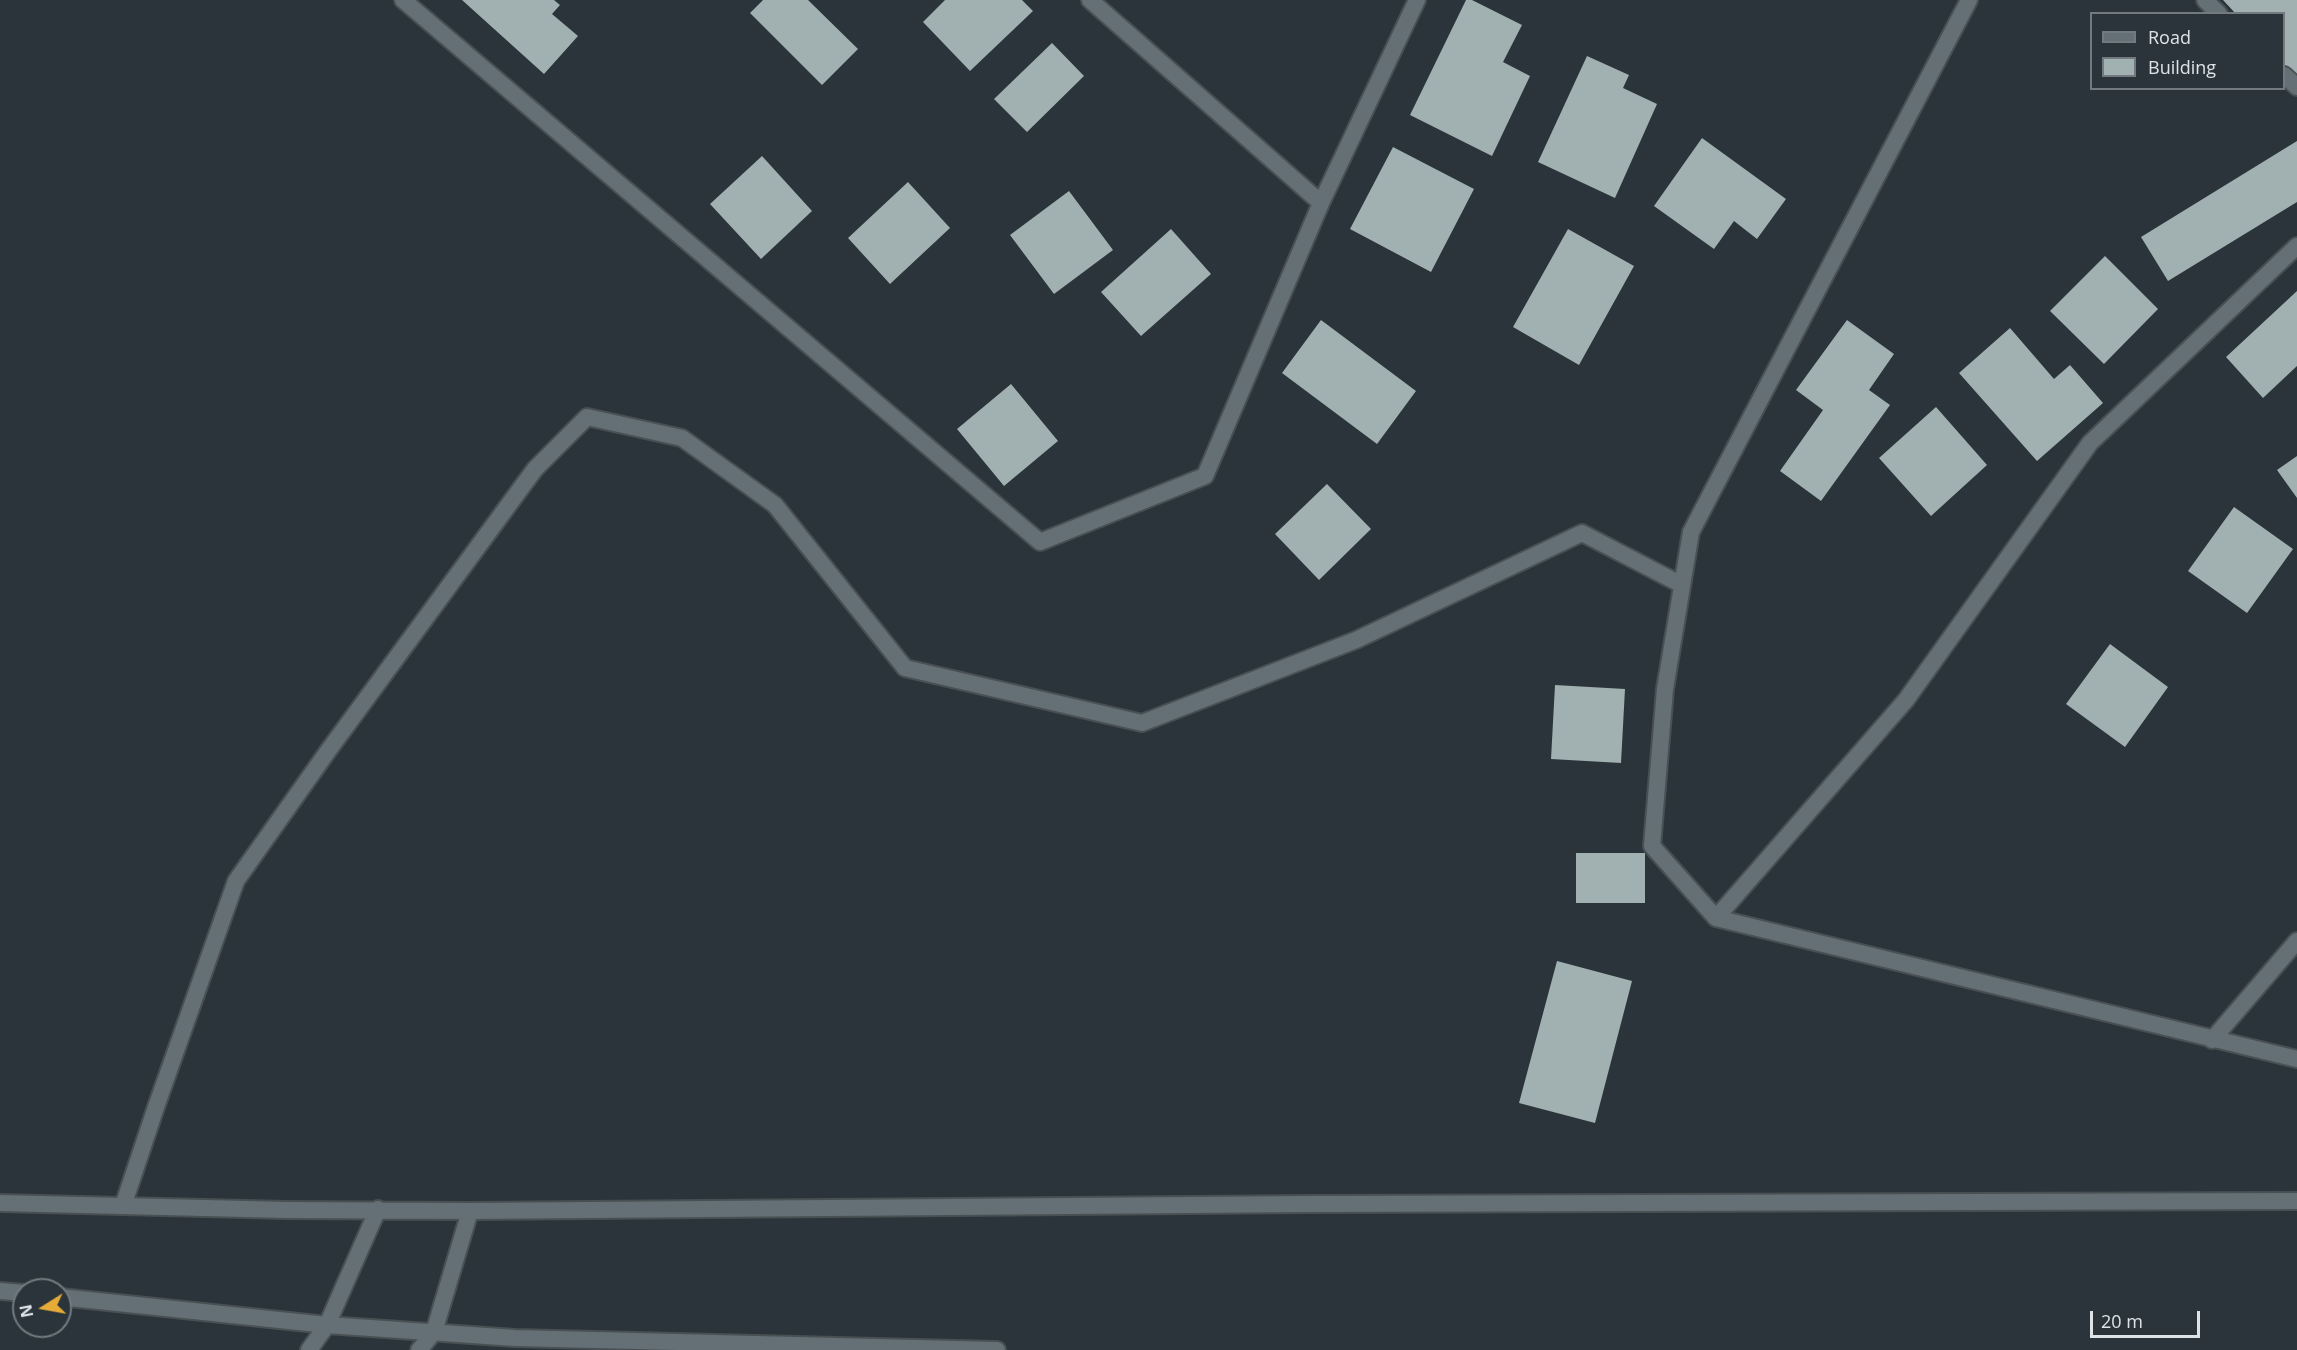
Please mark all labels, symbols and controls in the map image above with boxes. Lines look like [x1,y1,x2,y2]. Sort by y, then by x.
legend [2090,12,2285,90]
text: Road [2148,25,2191,49]
text: Building [2148,55,2216,79]
north arrow [12,1278,72,1338]
scale bar [2093,1299,2202,1337]
text: N [14,1303,38,1320]
text: 20 m [2101,1309,2143,1333]

